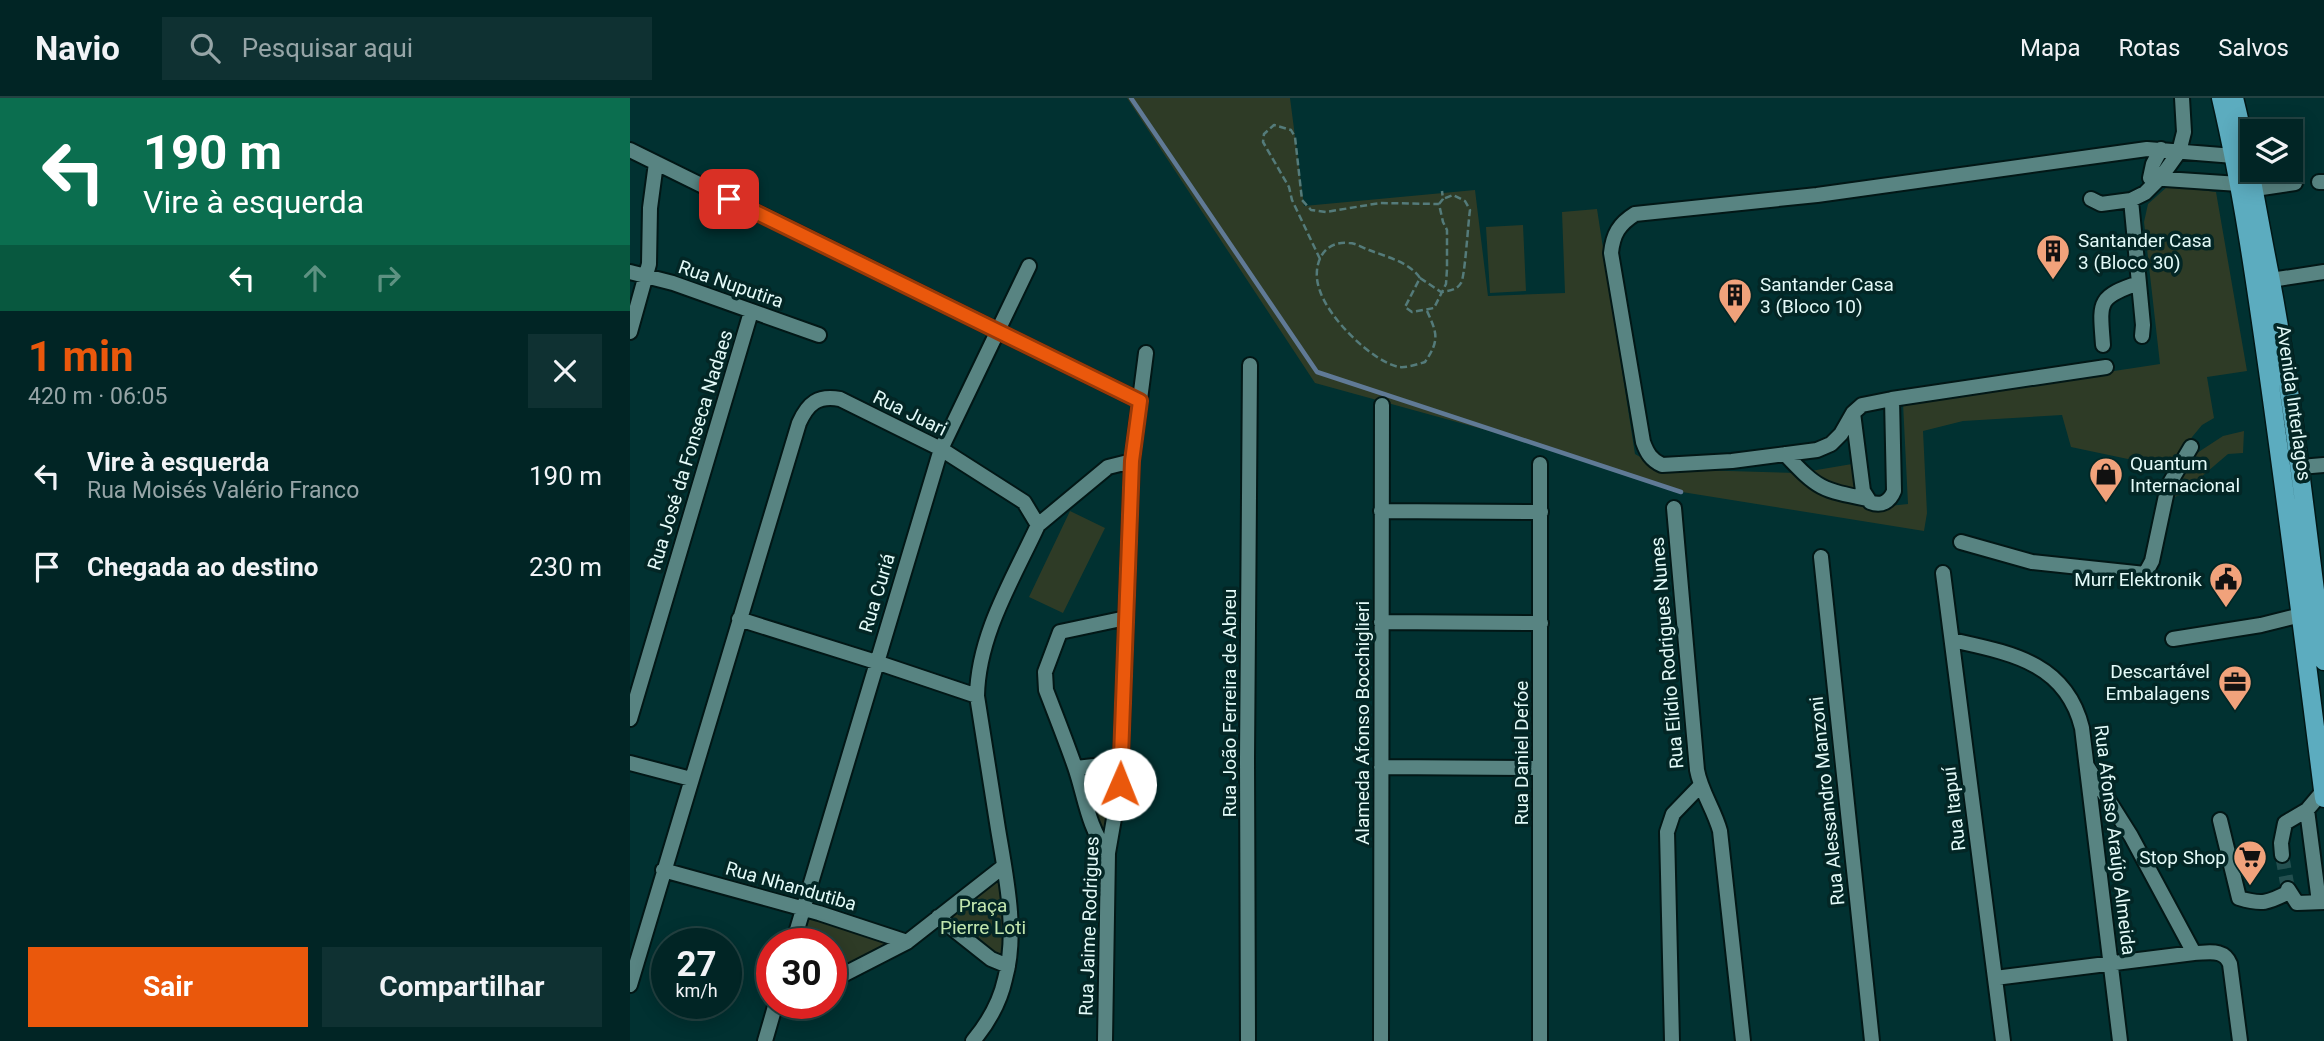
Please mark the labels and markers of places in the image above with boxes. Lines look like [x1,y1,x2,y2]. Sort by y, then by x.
pin [699,169,759,229]
place label: Santander Casa 3 (Bloco 30) [2078,229,2212,274]
building icon: Santander Casa 3 (Bloco 30) [2034,232,2072,281]
place label: Santander Casa 3 (Bloco 10) [1760,273,1894,318]
building icon: Santander Casa 3 (Bloco 10) [1716,276,1754,325]
place label: Quantum Internacional [2130,452,2240,497]
shop icon: Quantum Internacional [2087,455,2125,504]
public building icon: Murr Elektronik [2207,560,2245,609]
place label: Murr Elektronik [2074,568,2202,591]
place label: Descartável Embalagens [2106,660,2210,705]
office icon: Descartável Embalagens [2216,663,2254,712]
supermarket icon: Stop Shop [2231,838,2269,887]
place label: Stop Shop [2139,846,2226,869]

